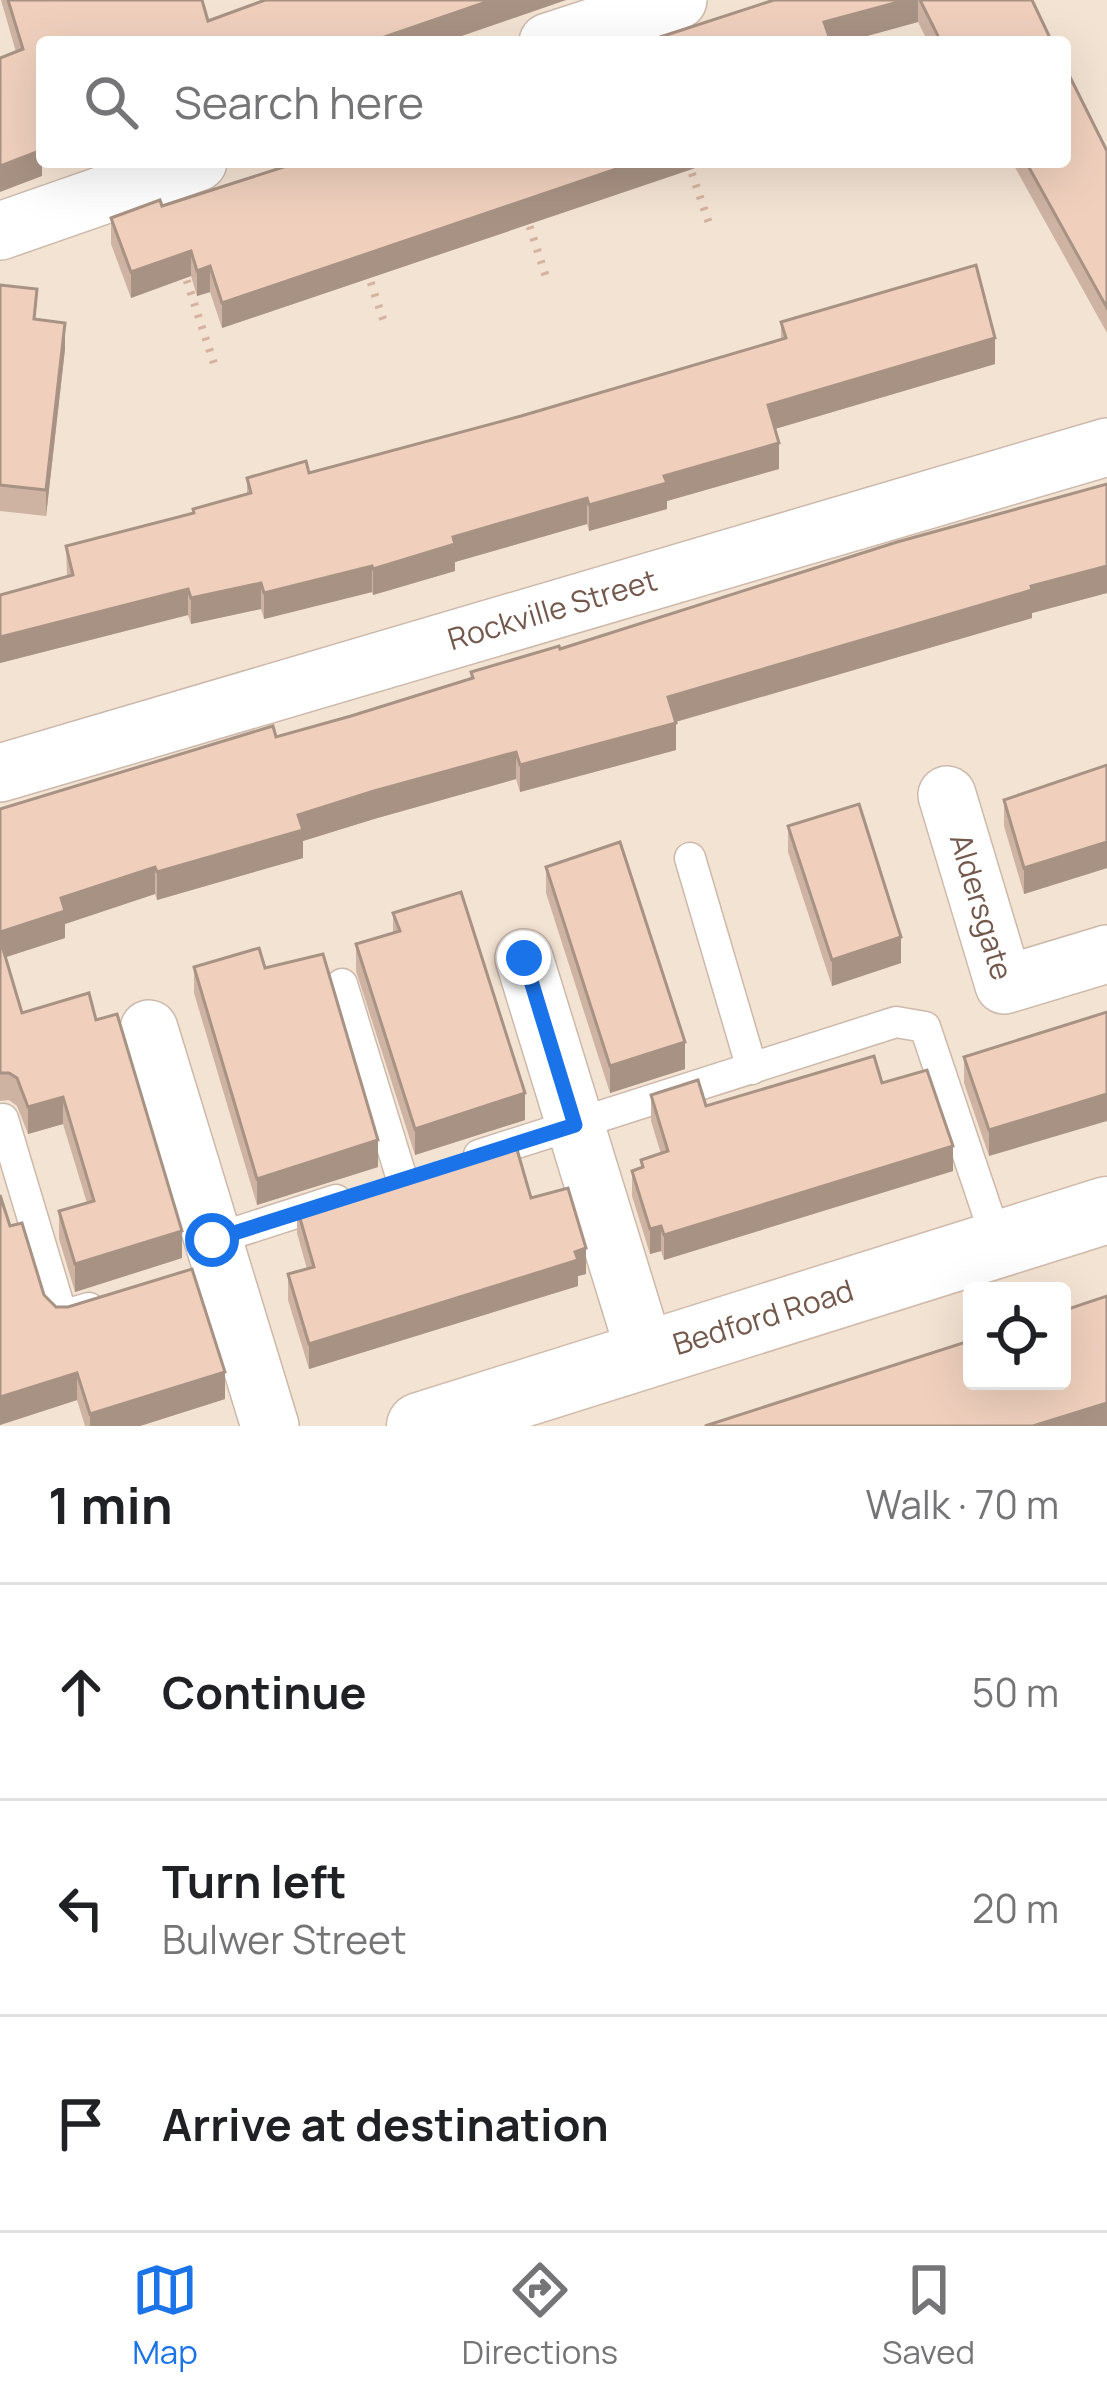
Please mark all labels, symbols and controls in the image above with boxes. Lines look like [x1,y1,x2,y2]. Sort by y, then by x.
search box [36,36,1071,168]
icon: search [78,69,144,135]
text: Search here [174,71,424,133]
street label: Rockville Street [443,559,662,659]
street label: Aldersgate [941,829,1023,985]
route end [497,931,551,985]
route start [185,1213,239,1267]
street label: Bedford Road [668,1269,858,1364]
map controls [963,1282,1071,1390]
button: locate [963,1282,1071,1390]
text: 1 min [48,1470,173,1539]
text: Walk · 70 m [865,1477,1059,1531]
icon: ahead [48,1659,114,1725]
text: Continue [162,1661,367,1723]
text: 50 m [972,1665,1059,1719]
text: Turn left [162,1850,347,1912]
icon: left [48,1875,114,1941]
text: 20 m [972,1881,1059,1935]
text: Bulwer Street [162,1912,407,1966]
icon: arrive [48,2091,114,2157]
text: Arrive at destination [162,2093,609,2155]
tab: Map [132,2257,198,2374]
tab: Directions [462,2257,618,2374]
tab: Saved [882,2257,975,2374]

